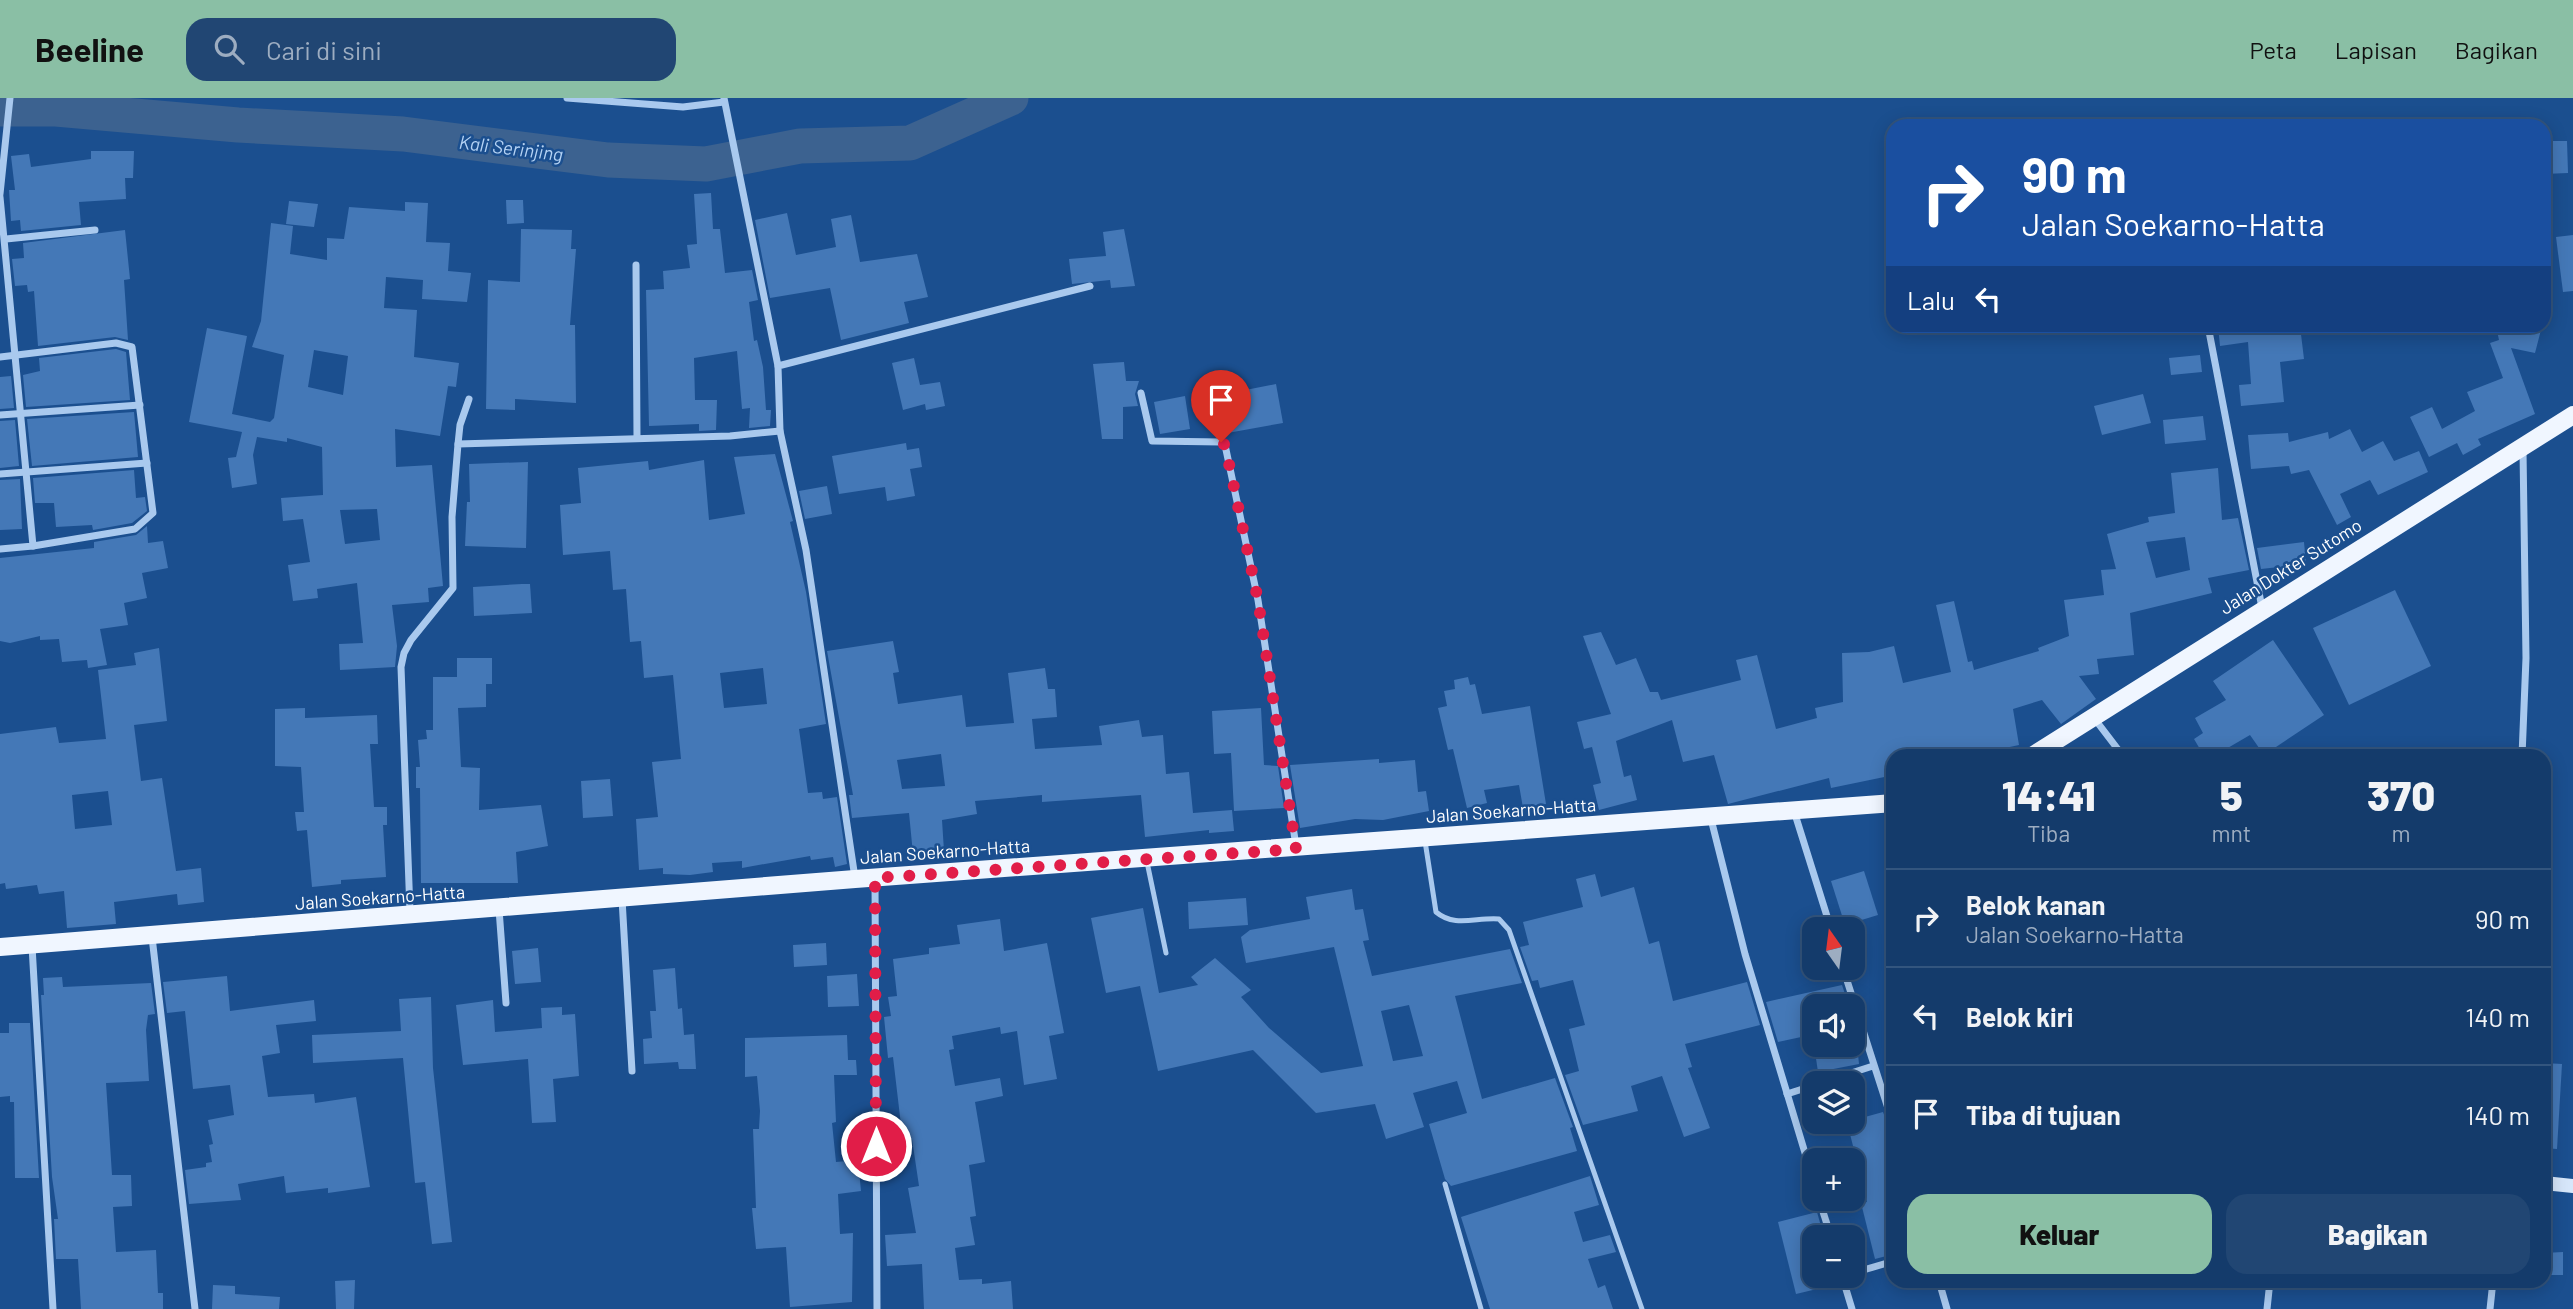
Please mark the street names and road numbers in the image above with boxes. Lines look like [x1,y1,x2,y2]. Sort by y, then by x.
street label: Jalan Dokter Sutomo [2216,514,2365,619]
street label: Jalan Soekarno-Hatta [1425,793,1597,827]
street label: Jalan Soekarno-Hatta [859,834,1031,868]
street label: Jalan Soekarno-Hatta [294,880,466,914]

